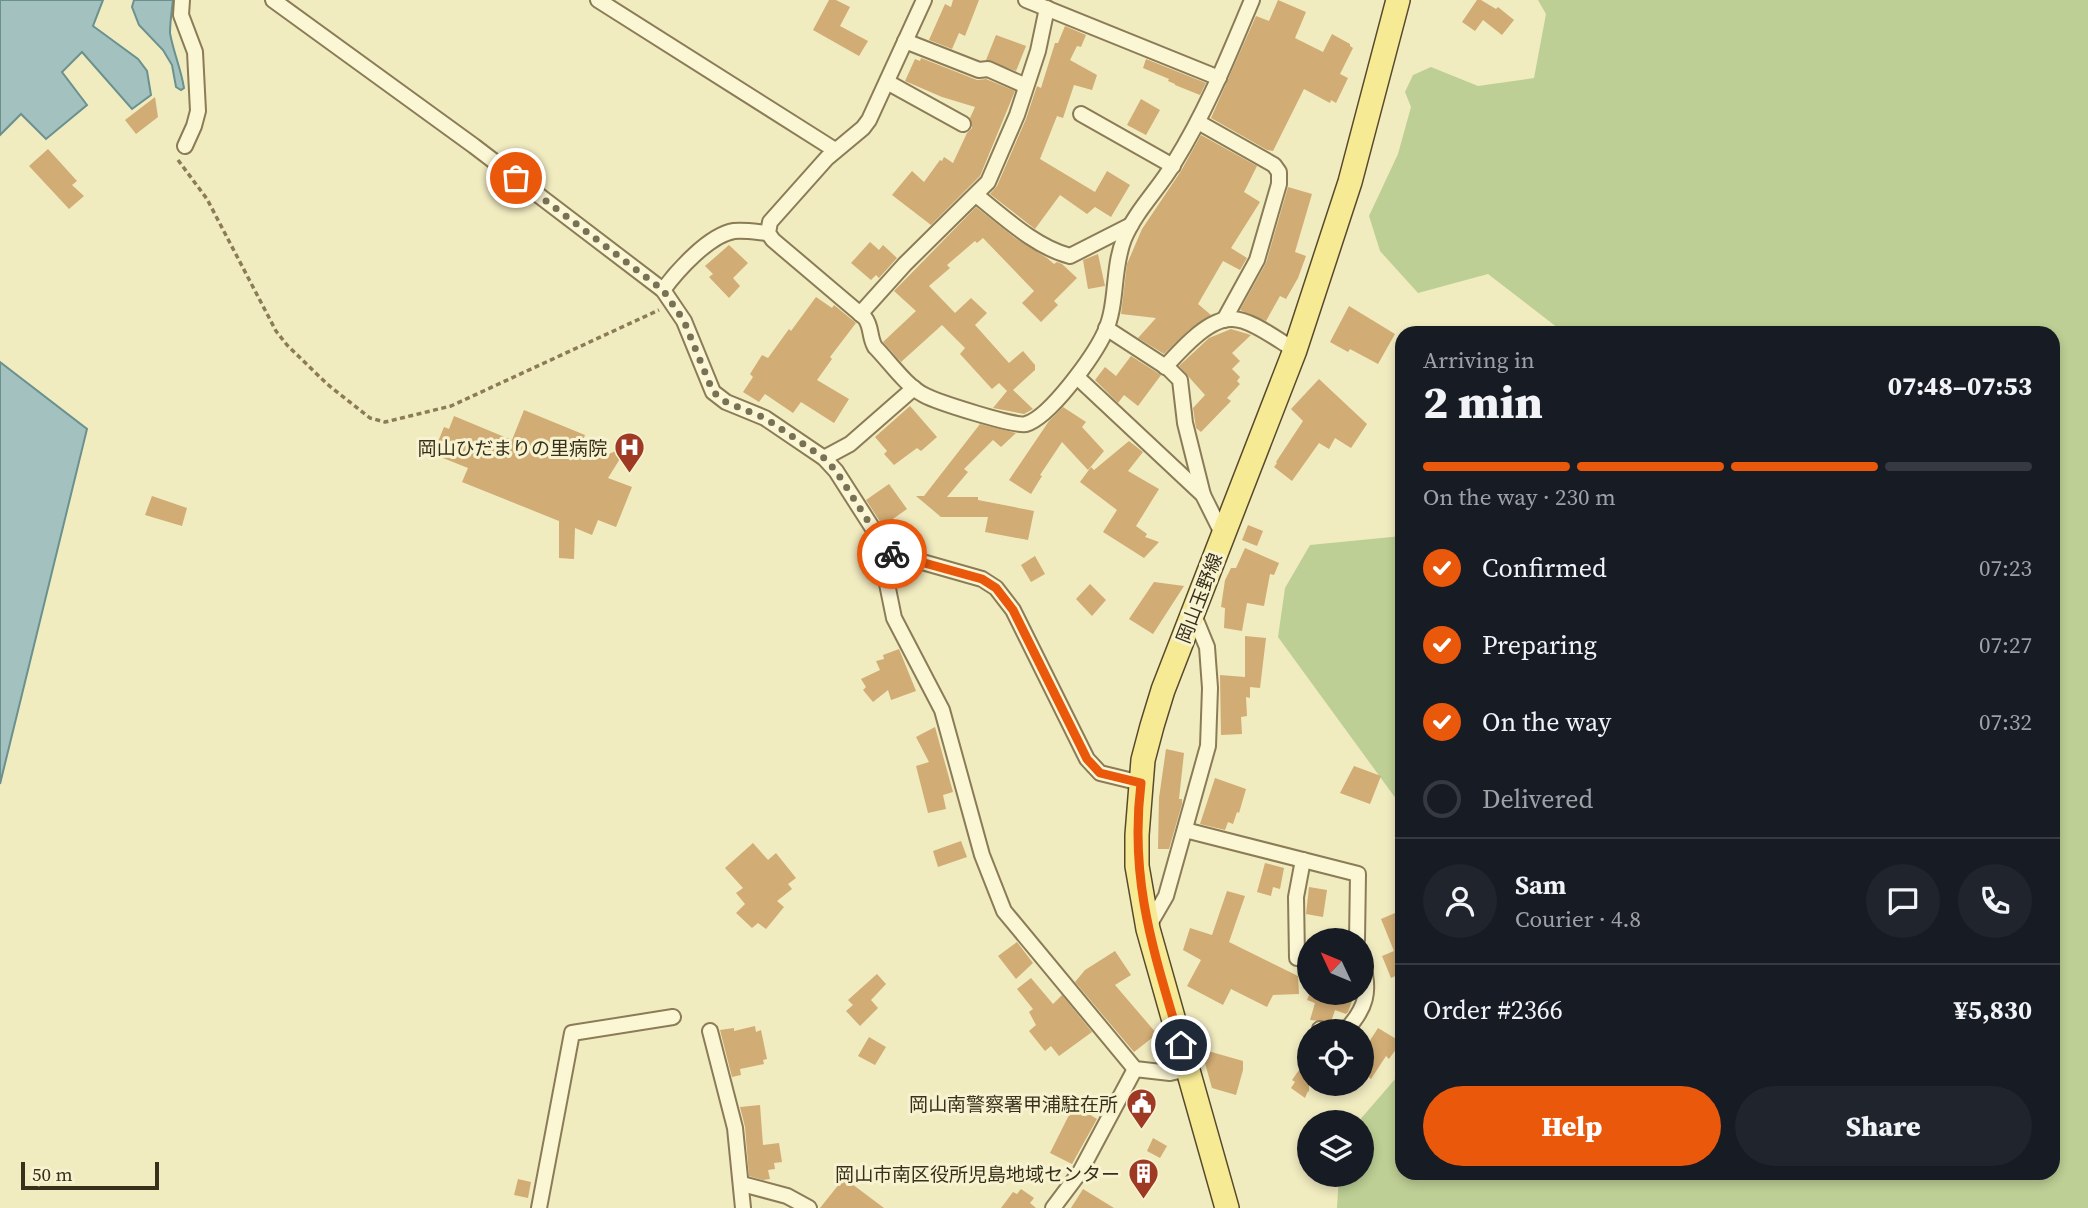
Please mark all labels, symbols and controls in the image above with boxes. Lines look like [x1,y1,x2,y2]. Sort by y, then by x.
pin [486,148,546,208]
icon: bag [497,159,535,197]
text: Arriving in [1423,344,1535,376]
text: 07:48–07:53 [1888,368,2032,404]
text: 2 min [1423,370,1543,433]
hospital icon: 岡山ひだまりの里病院 [613,431,647,475]
place label: 岡山ひだまりの里病院 [417,435,607,461]
text: On the way · 230 m [1423,481,1616,513]
courier [857,519,927,589]
icon: bike [873,535,911,573]
street label: 岡山玉野線 [1170,549,1228,647]
icon: check [1423,549,1461,587]
text: Confirmed [1482,550,1607,586]
text: 07:23 [1979,552,2032,584]
icon: check [1423,626,1461,664]
text: Preparing [1482,627,1597,663]
text: 07:27 [1979,629,2032,661]
icon: check [1423,703,1461,741]
text: On the way [1482,704,1611,740]
text: 07:32 [1979,706,2032,738]
text: Delivered [1482,781,1593,817]
button: person [1423,864,1497,938]
button: chat [1866,864,1940,938]
button: phone [1958,864,2032,938]
text: Sam [1515,867,1566,903]
text: Courier · 4.8 [1515,903,1641,935]
north arrow [1297,928,1374,1004]
map controls [1297,928,1374,1187]
text: Order #2366 [1423,992,1563,1028]
text: ¥5,830 [1954,992,2032,1028]
pin [1151,1015,1211,1075]
button: locate [1297,1019,1374,1096]
icon: home [1162,1026,1200,1064]
button: Help [1423,1086,1721,1166]
button: Share [1735,1086,2032,1166]
public building icon: 岡山南警察署甲浦駐在所 [1124,1087,1158,1131]
place label: 岡山南警察署甲浦駐在所 [909,1091,1118,1117]
button: layers [1297,1110,1374,1187]
building icon: 岡山市南区役所児島地域センター [1126,1157,1160,1201]
scale bar [21,1159,159,1191]
text: 50 m [32,1161,73,1187]
place label: 岡山市南区役所児島地域センター [835,1161,1120,1187]

